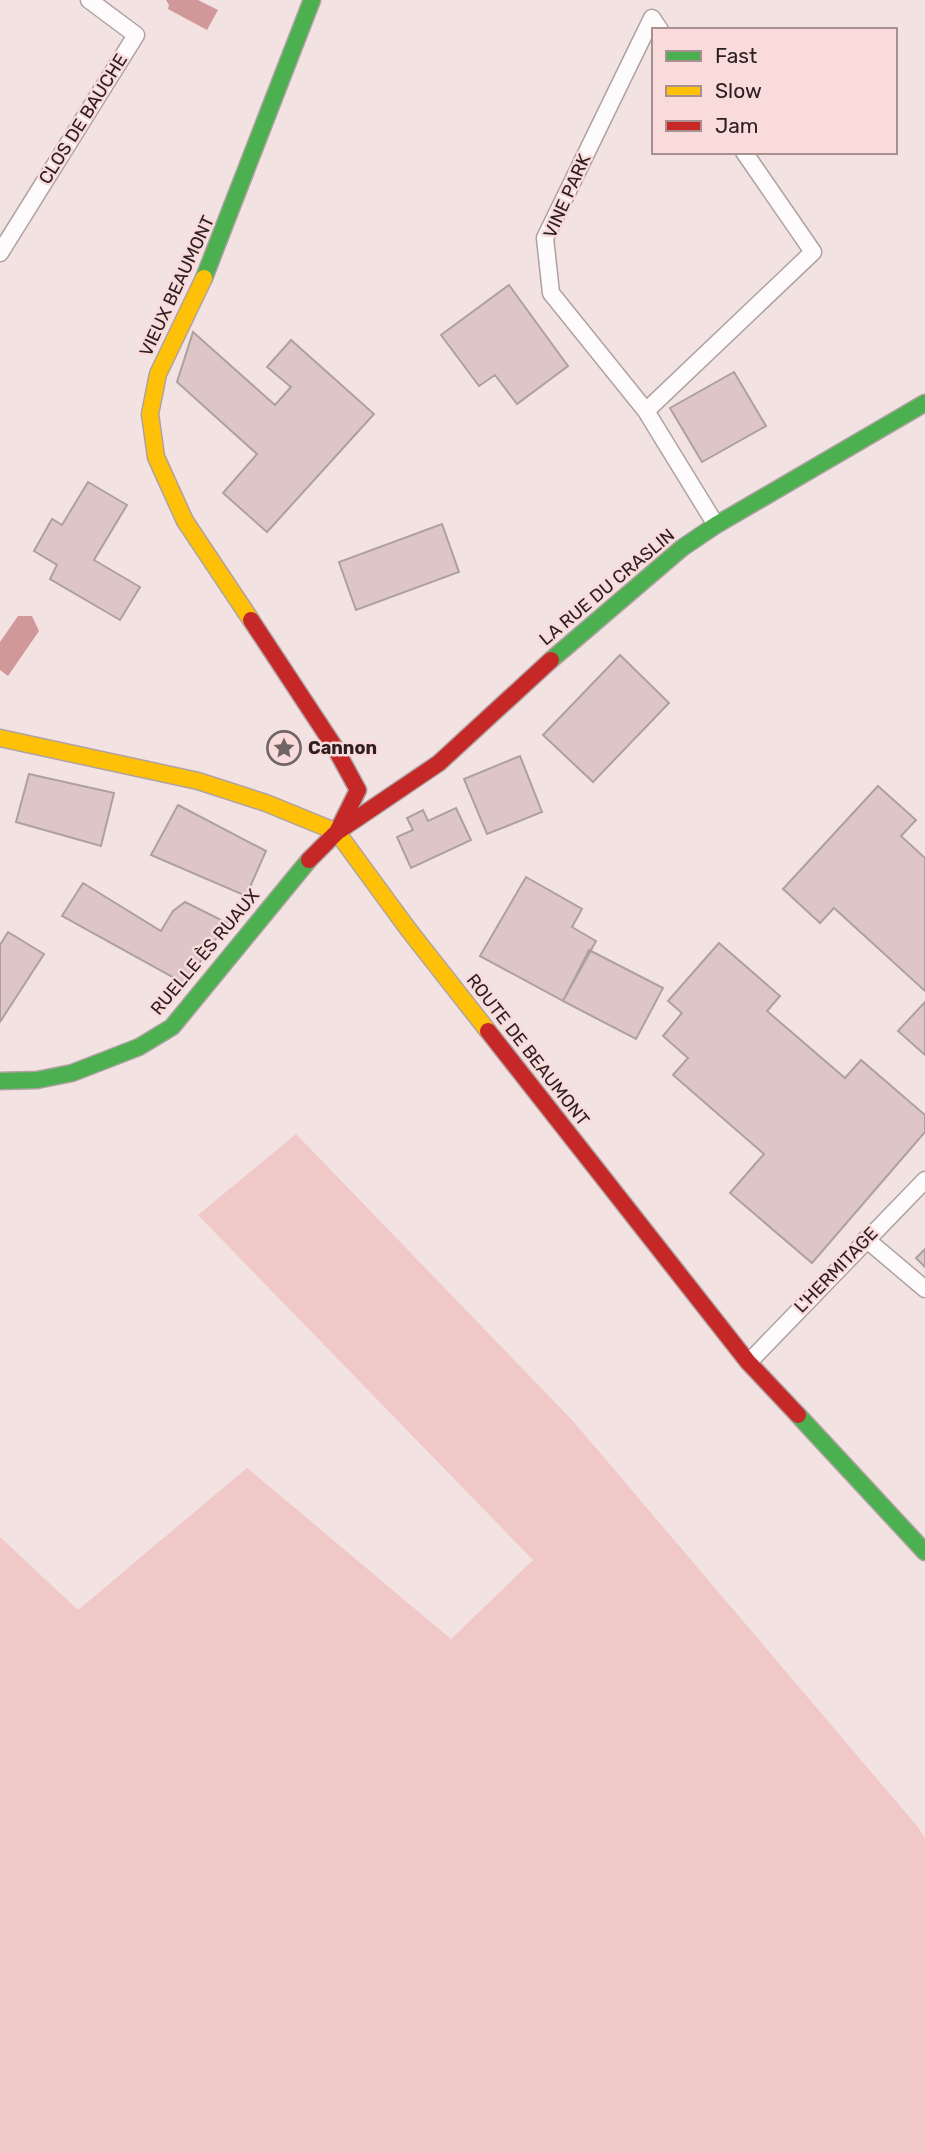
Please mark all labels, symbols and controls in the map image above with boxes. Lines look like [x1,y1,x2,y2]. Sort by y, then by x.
legend [652,28,897,154]
text: Fast [715,43,757,68]
street label: CLOS DE BAUCHE [34,50,132,188]
text: Slow [715,78,762,103]
text: Jam [715,113,759,138]
street label: VINE PARK [539,150,595,242]
street label: VIEUX BEAUMONT [135,212,219,360]
street label: LA RUE DU CRASLIN [535,524,679,650]
place icon: Cannon [265,729,303,767]
place label: Cannon [308,737,377,759]
street label: RUELLE ÈS RUAUX [146,885,264,1019]
street label: ROUTE DE BEAUMONT [462,970,594,1130]
street label: L'HERMITAGE [790,1222,882,1318]

